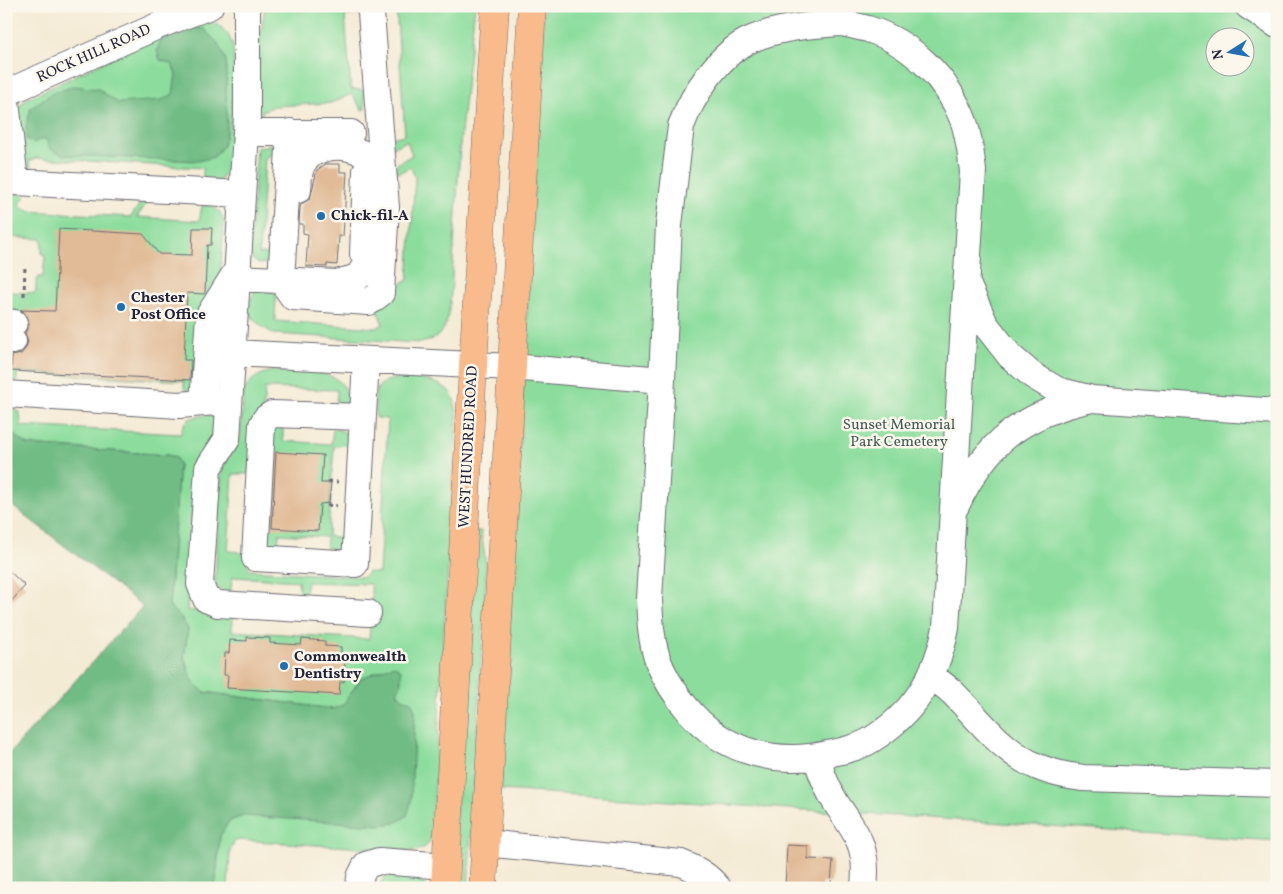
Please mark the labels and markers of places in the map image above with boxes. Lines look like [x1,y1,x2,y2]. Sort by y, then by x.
place label: Chick-fil-A [331,206,409,227]
marker: Chick-fil-A [315,210,327,222]
place label: Chester Post Office [131,288,206,326]
marker: Chester Post Office [115,301,127,313]
place label: Commonwealth Dentistry [294,647,407,685]
marker: Commonwealth Dentistry [278,660,290,672]

